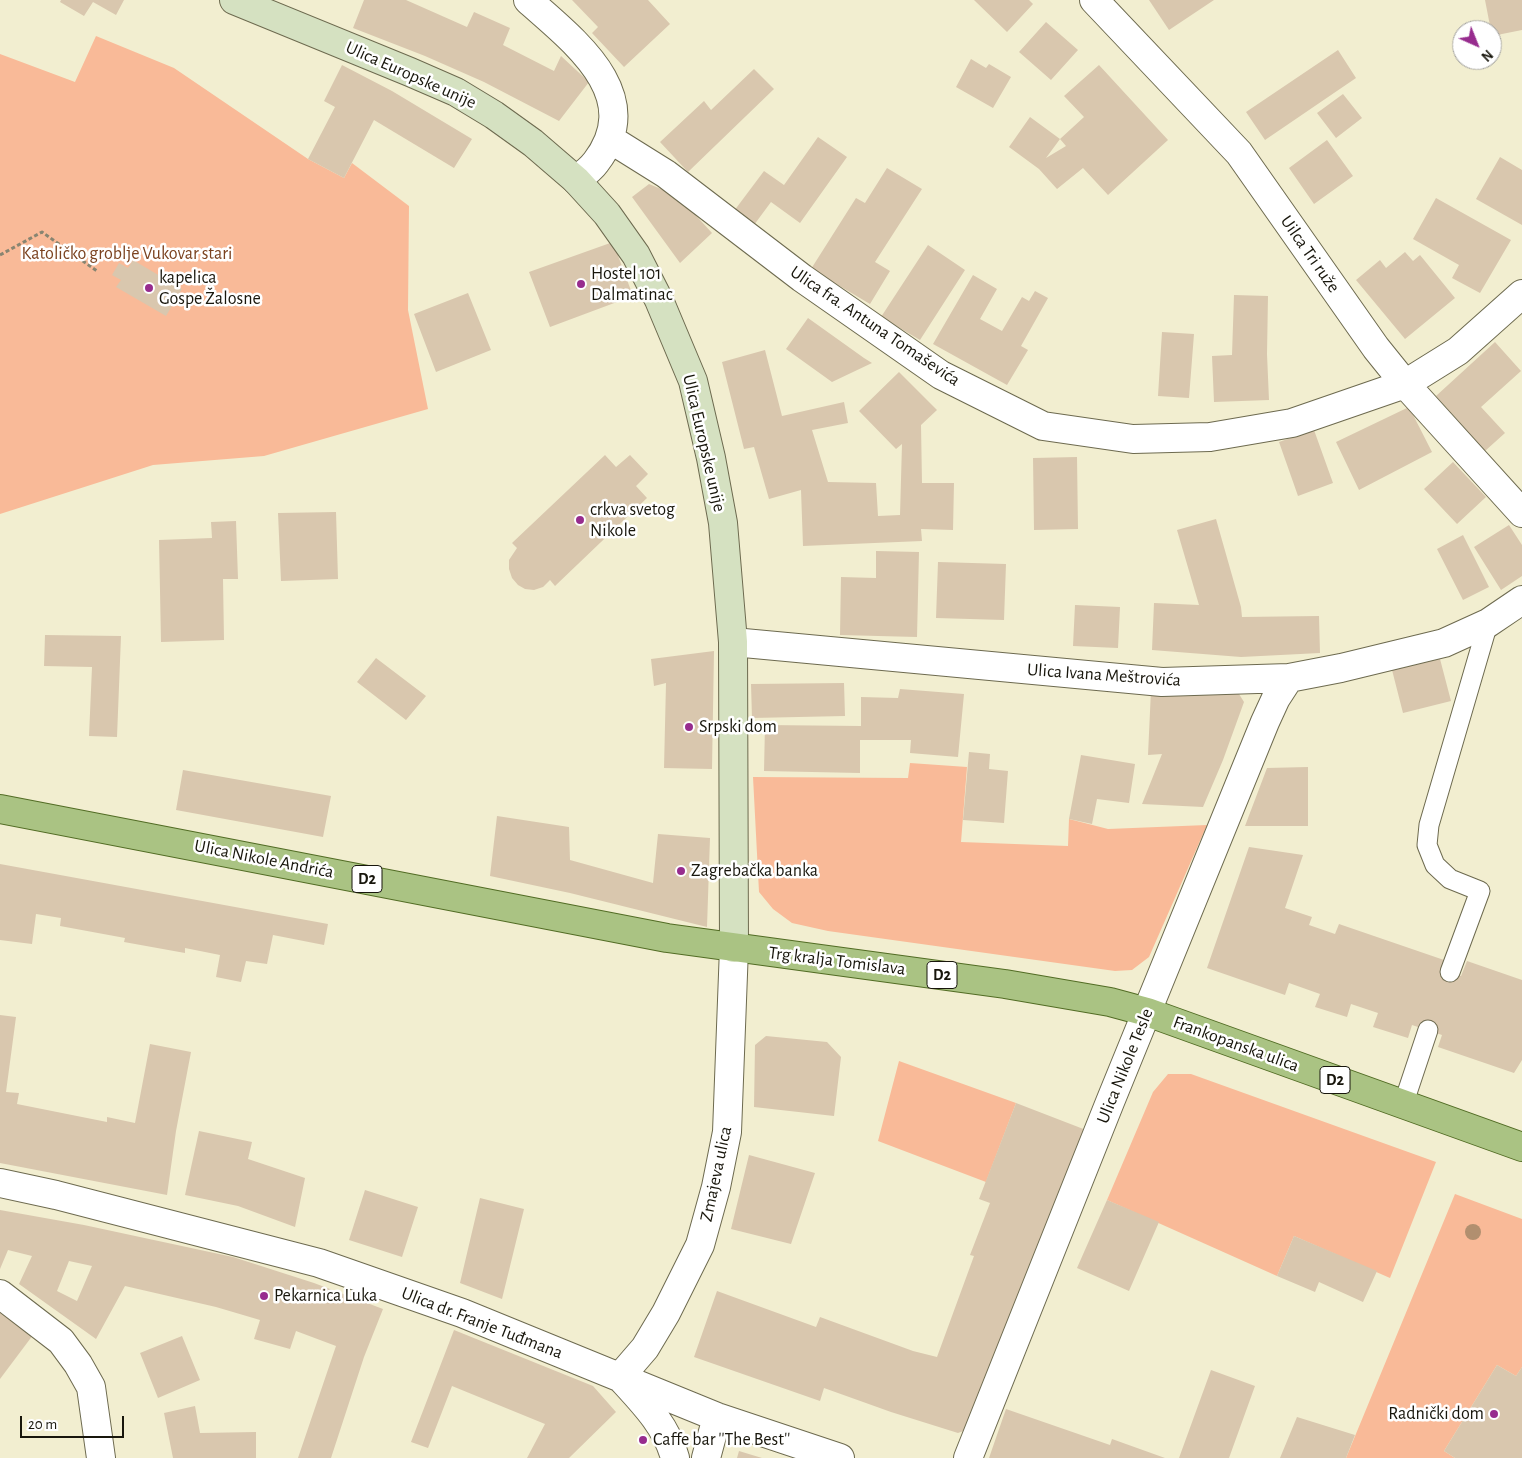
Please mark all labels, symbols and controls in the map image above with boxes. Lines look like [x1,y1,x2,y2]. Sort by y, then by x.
north arrow [1452,20,1502,70]
street label: Ulica Europske unije [342,37,480,113]
text: N [1478,47,1495,63]
street label: Uilca Tri ruže [1276,211,1344,297]
park label: Katoličko groblje Vukovar stari [22,243,232,265]
street label: Ulica fra. Antuna Tomaševića [786,261,964,391]
place label: Hostel 101 Dalmatinac [591,263,673,306]
place label: kapelica Gospe Žalosne [159,267,261,310]
marker: Hostel 101 Dalmatinac [575,278,587,290]
marker: kapelica Gospe Žalosne [143,282,155,294]
street label: Ulica Europske unije [678,372,730,514]
place label: crkva svetog Nikole [590,499,675,542]
marker: crkva svetog Nikole [574,514,586,526]
street label: Ulica Ivana Meštrovića [1026,659,1182,691]
place label: Srpski dom [699,716,777,738]
marker: Srpski dom [683,721,695,733]
street label: Ulica Nikole Andrića [193,835,335,883]
place label: Zagrebačka banka [691,860,818,882]
marker: Zagrebačka banka [675,865,687,877]
road number: D2 [352,866,382,892]
street label: Trg kralja Tomislava [767,942,907,980]
road number: D2 [927,962,957,988]
street label: Ulica Nikole Tesle [1092,1005,1158,1127]
street label: Frankopanska ulica [1170,1011,1302,1077]
road number: D2 [1320,1066,1350,1094]
street label: Zmajeva ulica [695,1124,737,1224]
street label: Ulica dr. Franje Tuđmana [398,1282,566,1364]
place label: Pekarnica Luka [274,1285,377,1307]
marker: Pekarnica Luka [258,1290,270,1302]
place label: Radnički dom [1388,1403,1484,1425]
scale bar [22,1406,126,1438]
marker: Radnički dom [1488,1408,1500,1420]
text: 20 m [28,1417,57,1432]
place label: Caffe bar ''The Best'' [653,1429,790,1451]
marker: Caffe bar ''The Best'' [637,1434,649,1446]

